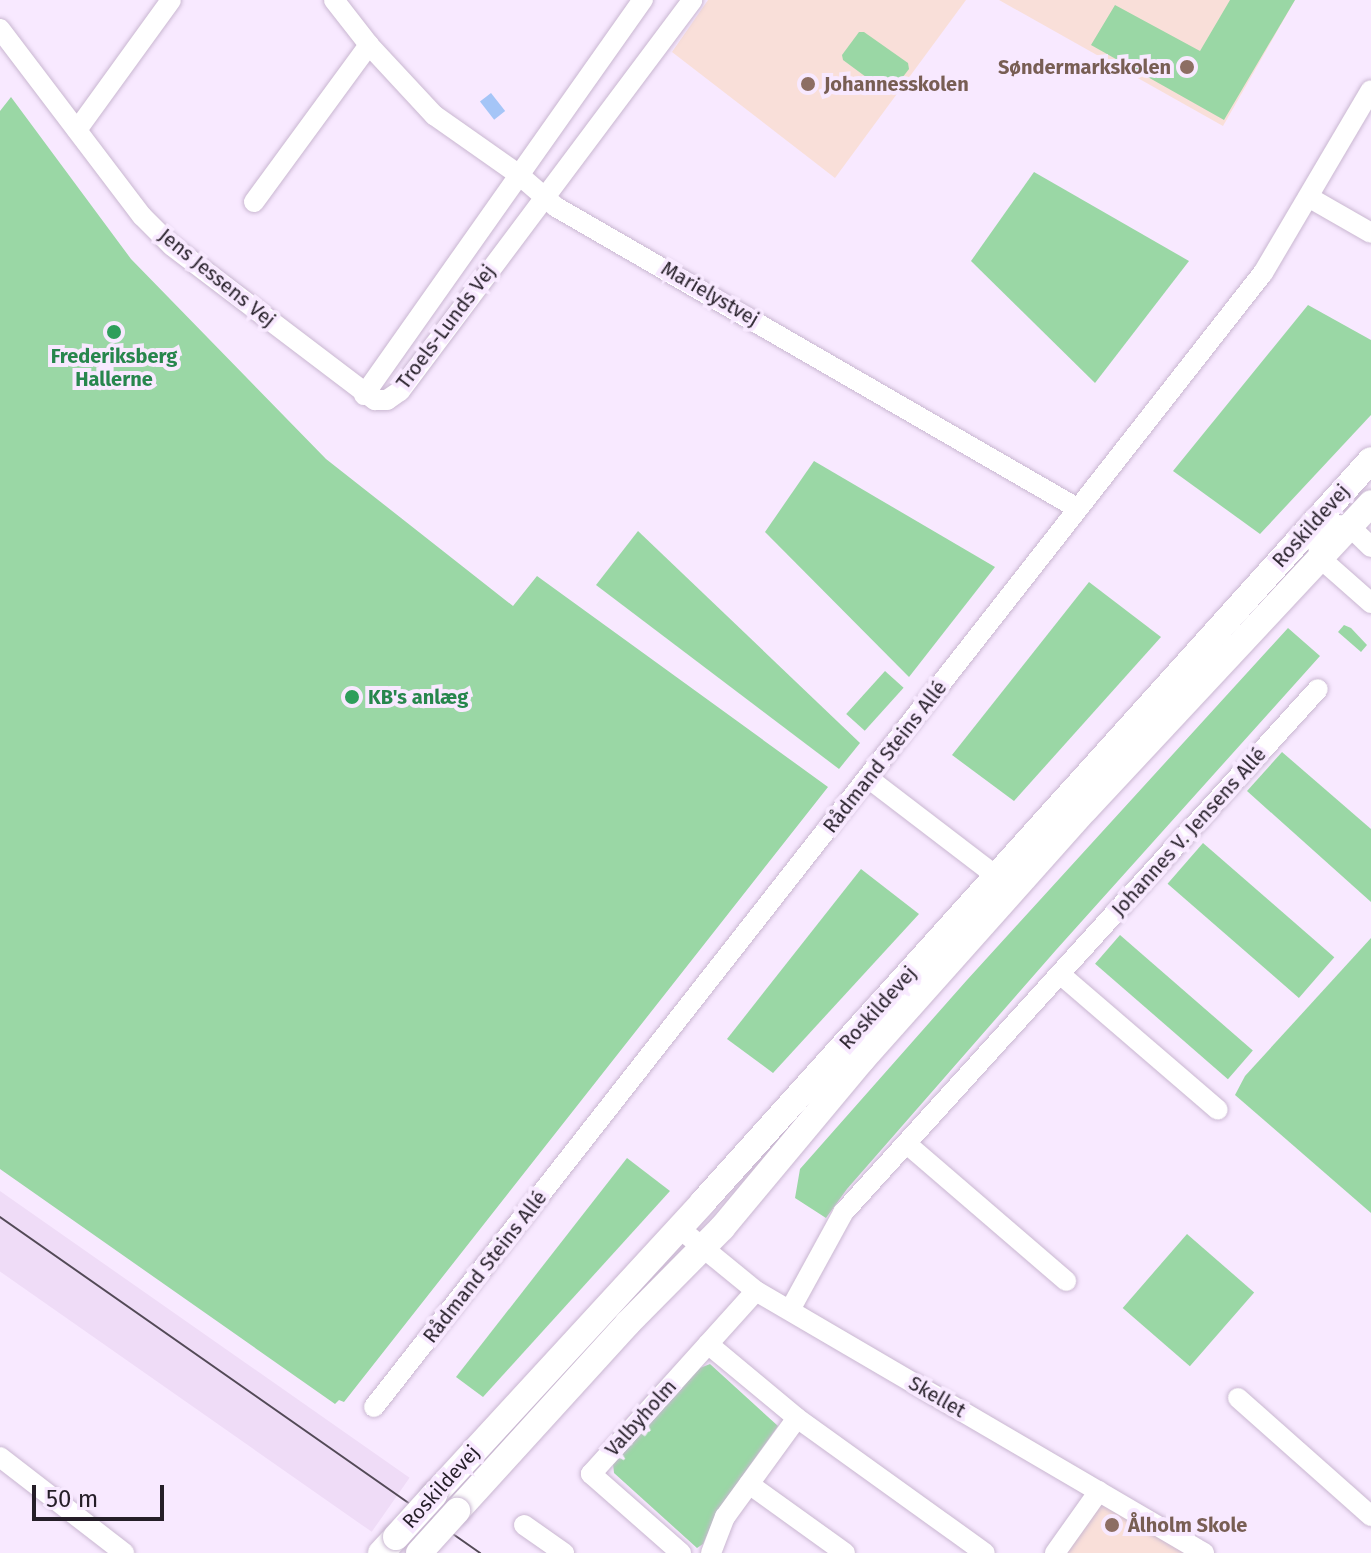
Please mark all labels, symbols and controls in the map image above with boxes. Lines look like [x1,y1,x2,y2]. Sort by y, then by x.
place label: Søndermarkskolen [998,55,1171,79]
marker: Søndermarkskolen [1178,58,1196,76]
place label: Johannesskolen [824,72,969,96]
marker: Johannesskolen [799,75,817,93]
street label: Jens Jessens Vej [154,224,280,332]
street label: Marielystvej [657,256,763,332]
street label: Troels-Lunds Vej [392,260,500,394]
marker: Frederiksberg Hallerne [105,323,123,341]
place label: Frederiksberg Hallerne [51,344,177,391]
street label: Roskildevej [1267,480,1355,572]
street label: Rådmand Steins Allé [818,676,952,838]
place label: KB's anlæg [368,685,468,709]
marker: KB's anlæg [343,688,361,706]
street label: Johannes V. Jensens Allé [1107,743,1271,921]
street label: Roskildevej [834,962,922,1054]
street label: Rådmand Steins Allé [418,1186,552,1348]
street label: Skellet [904,1371,970,1423]
street label: Valbyholm [600,1375,682,1461]
street label: Roskildevej [397,1441,485,1533]
scale bar [36,1469,168,1519]
text: 50 m [46,1485,98,1513]
place label: Ålholm Skole [1128,1513,1247,1537]
marker: Ålholm Skole [1103,1516,1121,1534]

